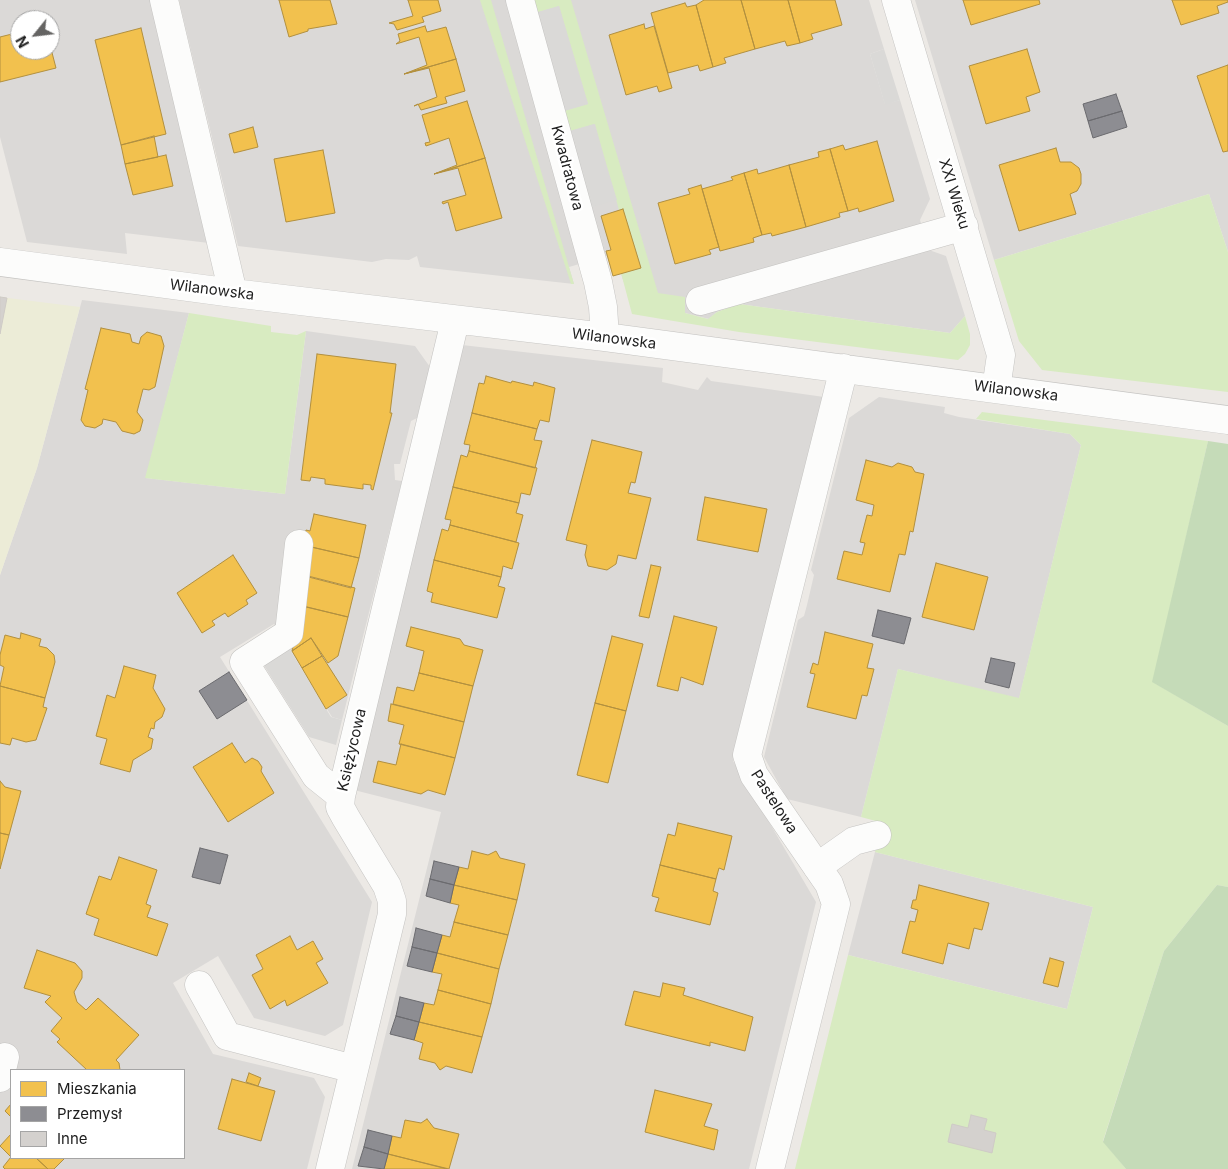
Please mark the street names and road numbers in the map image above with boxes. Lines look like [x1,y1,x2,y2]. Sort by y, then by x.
street label: Kwadratowa [547,124,587,212]
street label: XXI Wieku [935,156,973,232]
street label: Wilanowska [169,276,255,304]
street label: Wilanowska [571,325,657,353]
street label: Wilanowska [973,377,1059,405]
street label: Księżycowa [334,707,370,793]
street label: Pastelowa [747,767,801,837]

